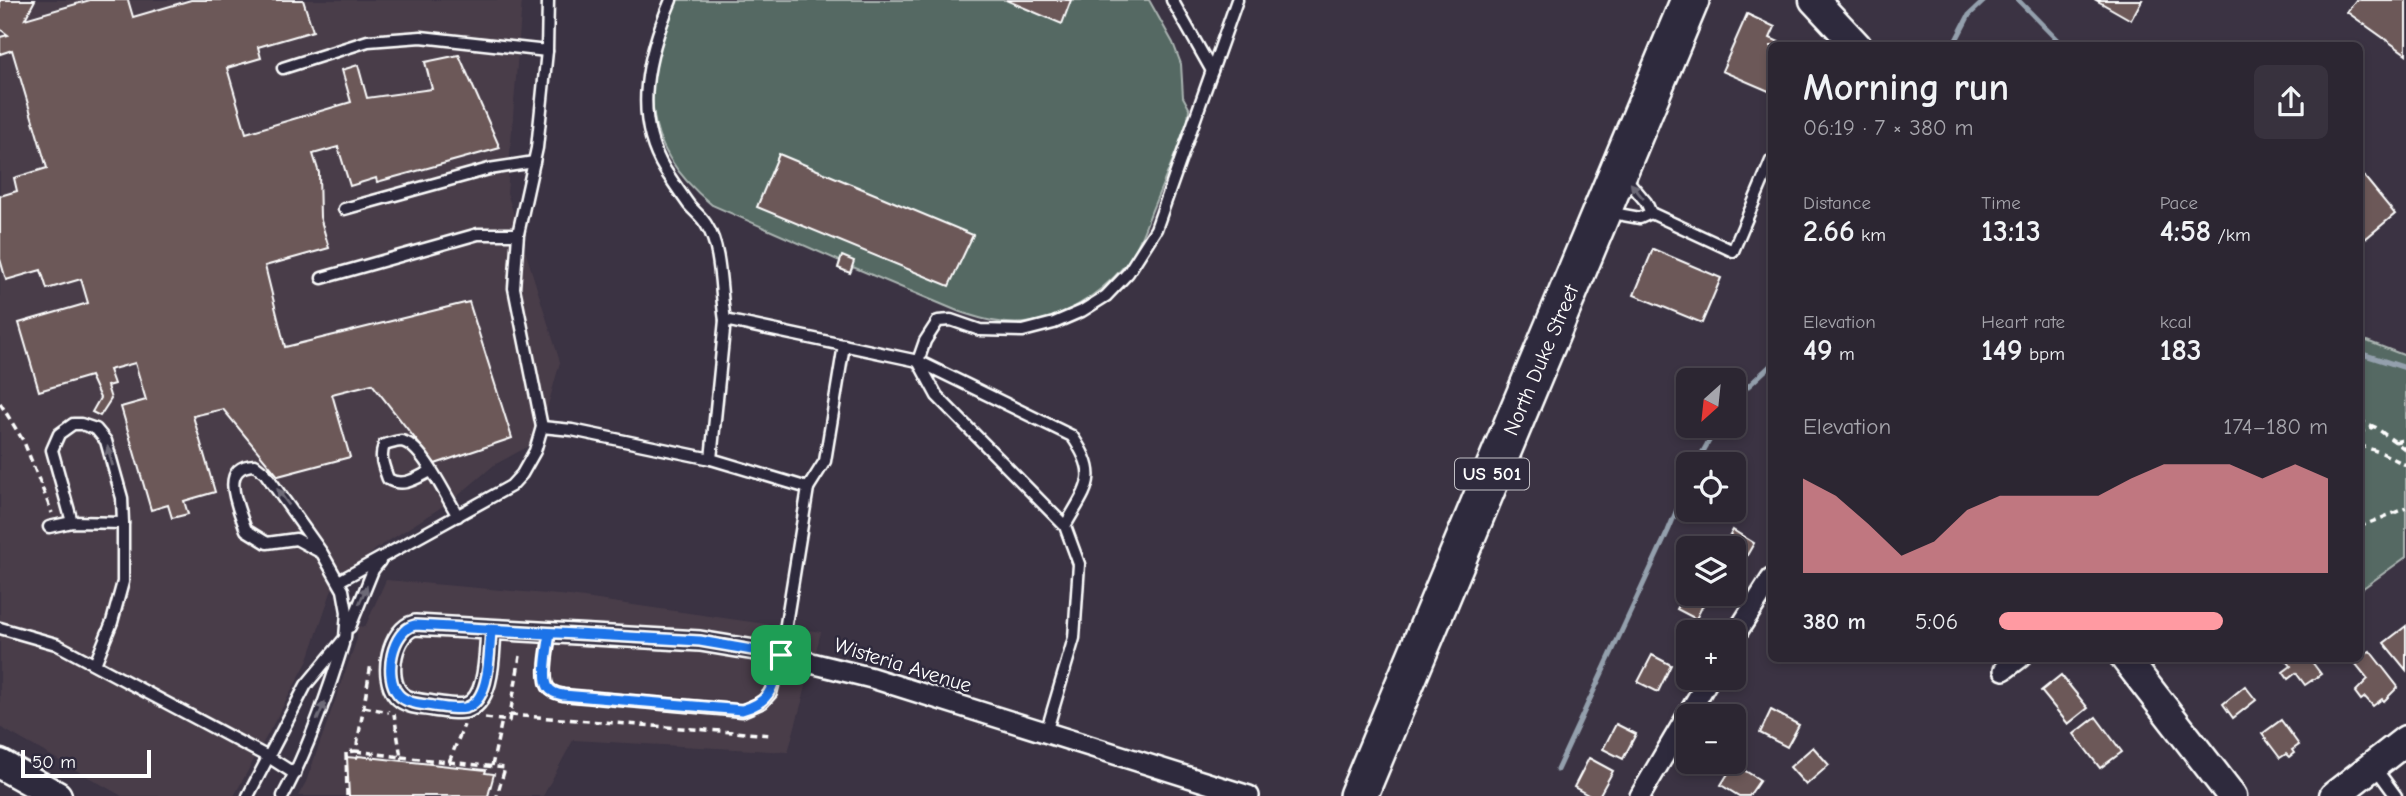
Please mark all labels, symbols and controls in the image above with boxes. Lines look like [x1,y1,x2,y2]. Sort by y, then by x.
button: share [2254,65,2328,139]
text: Morning run [1803,66,2009,110]
text: 06:19 · 7 × 380 m [1803,114,1973,141]
one-way arrow [1630,183,1645,200]
text: Distance [1803,192,1871,214]
text: Time [1981,192,2021,214]
text: Pace [2160,192,2198,214]
text: 2.66 [1803,214,1855,249]
text: 13:13 [1981,214,2041,249]
text: 4:58 [2160,214,2211,249]
text: km [1855,224,1886,246]
text: /km [2211,224,2251,246]
street label: North Duke Street [1498,280,1584,439]
text: Elevation [1803,311,1876,333]
text: Heart rate [1981,311,2065,333]
text: kcal [2160,311,2192,333]
text: 49 [1803,333,1833,368]
text: 149 [1981,333,2023,368]
text: 183 [2160,333,2202,368]
text: m [1833,343,1855,365]
text: bpm [2023,343,2065,365]
north arrow [1676,368,1746,438]
map controls [1676,368,1746,774]
text: Elevation [1803,413,1891,440]
text: 174–180 m [2223,413,2328,440]
one-way arrow [104,445,115,467]
button: locate [1676,452,1746,522]
road number: US 501 [1455,458,1529,489]
one-way arrow [276,488,290,506]
button: layers [1676,536,1746,606]
one-way arrow [357,584,368,605]
text: 380 m [1803,608,1866,635]
text: 5:06 [1915,608,1958,635]
button: + [1676,620,1746,690]
pin [751,625,811,685]
street label: Wisteria Avenue [831,633,975,697]
icon: arrive [762,636,800,674]
one-way arrow [316,700,327,721]
button: − [1676,704,1746,774]
scale bar [21,747,150,779]
text: 50 m [32,751,76,773]

